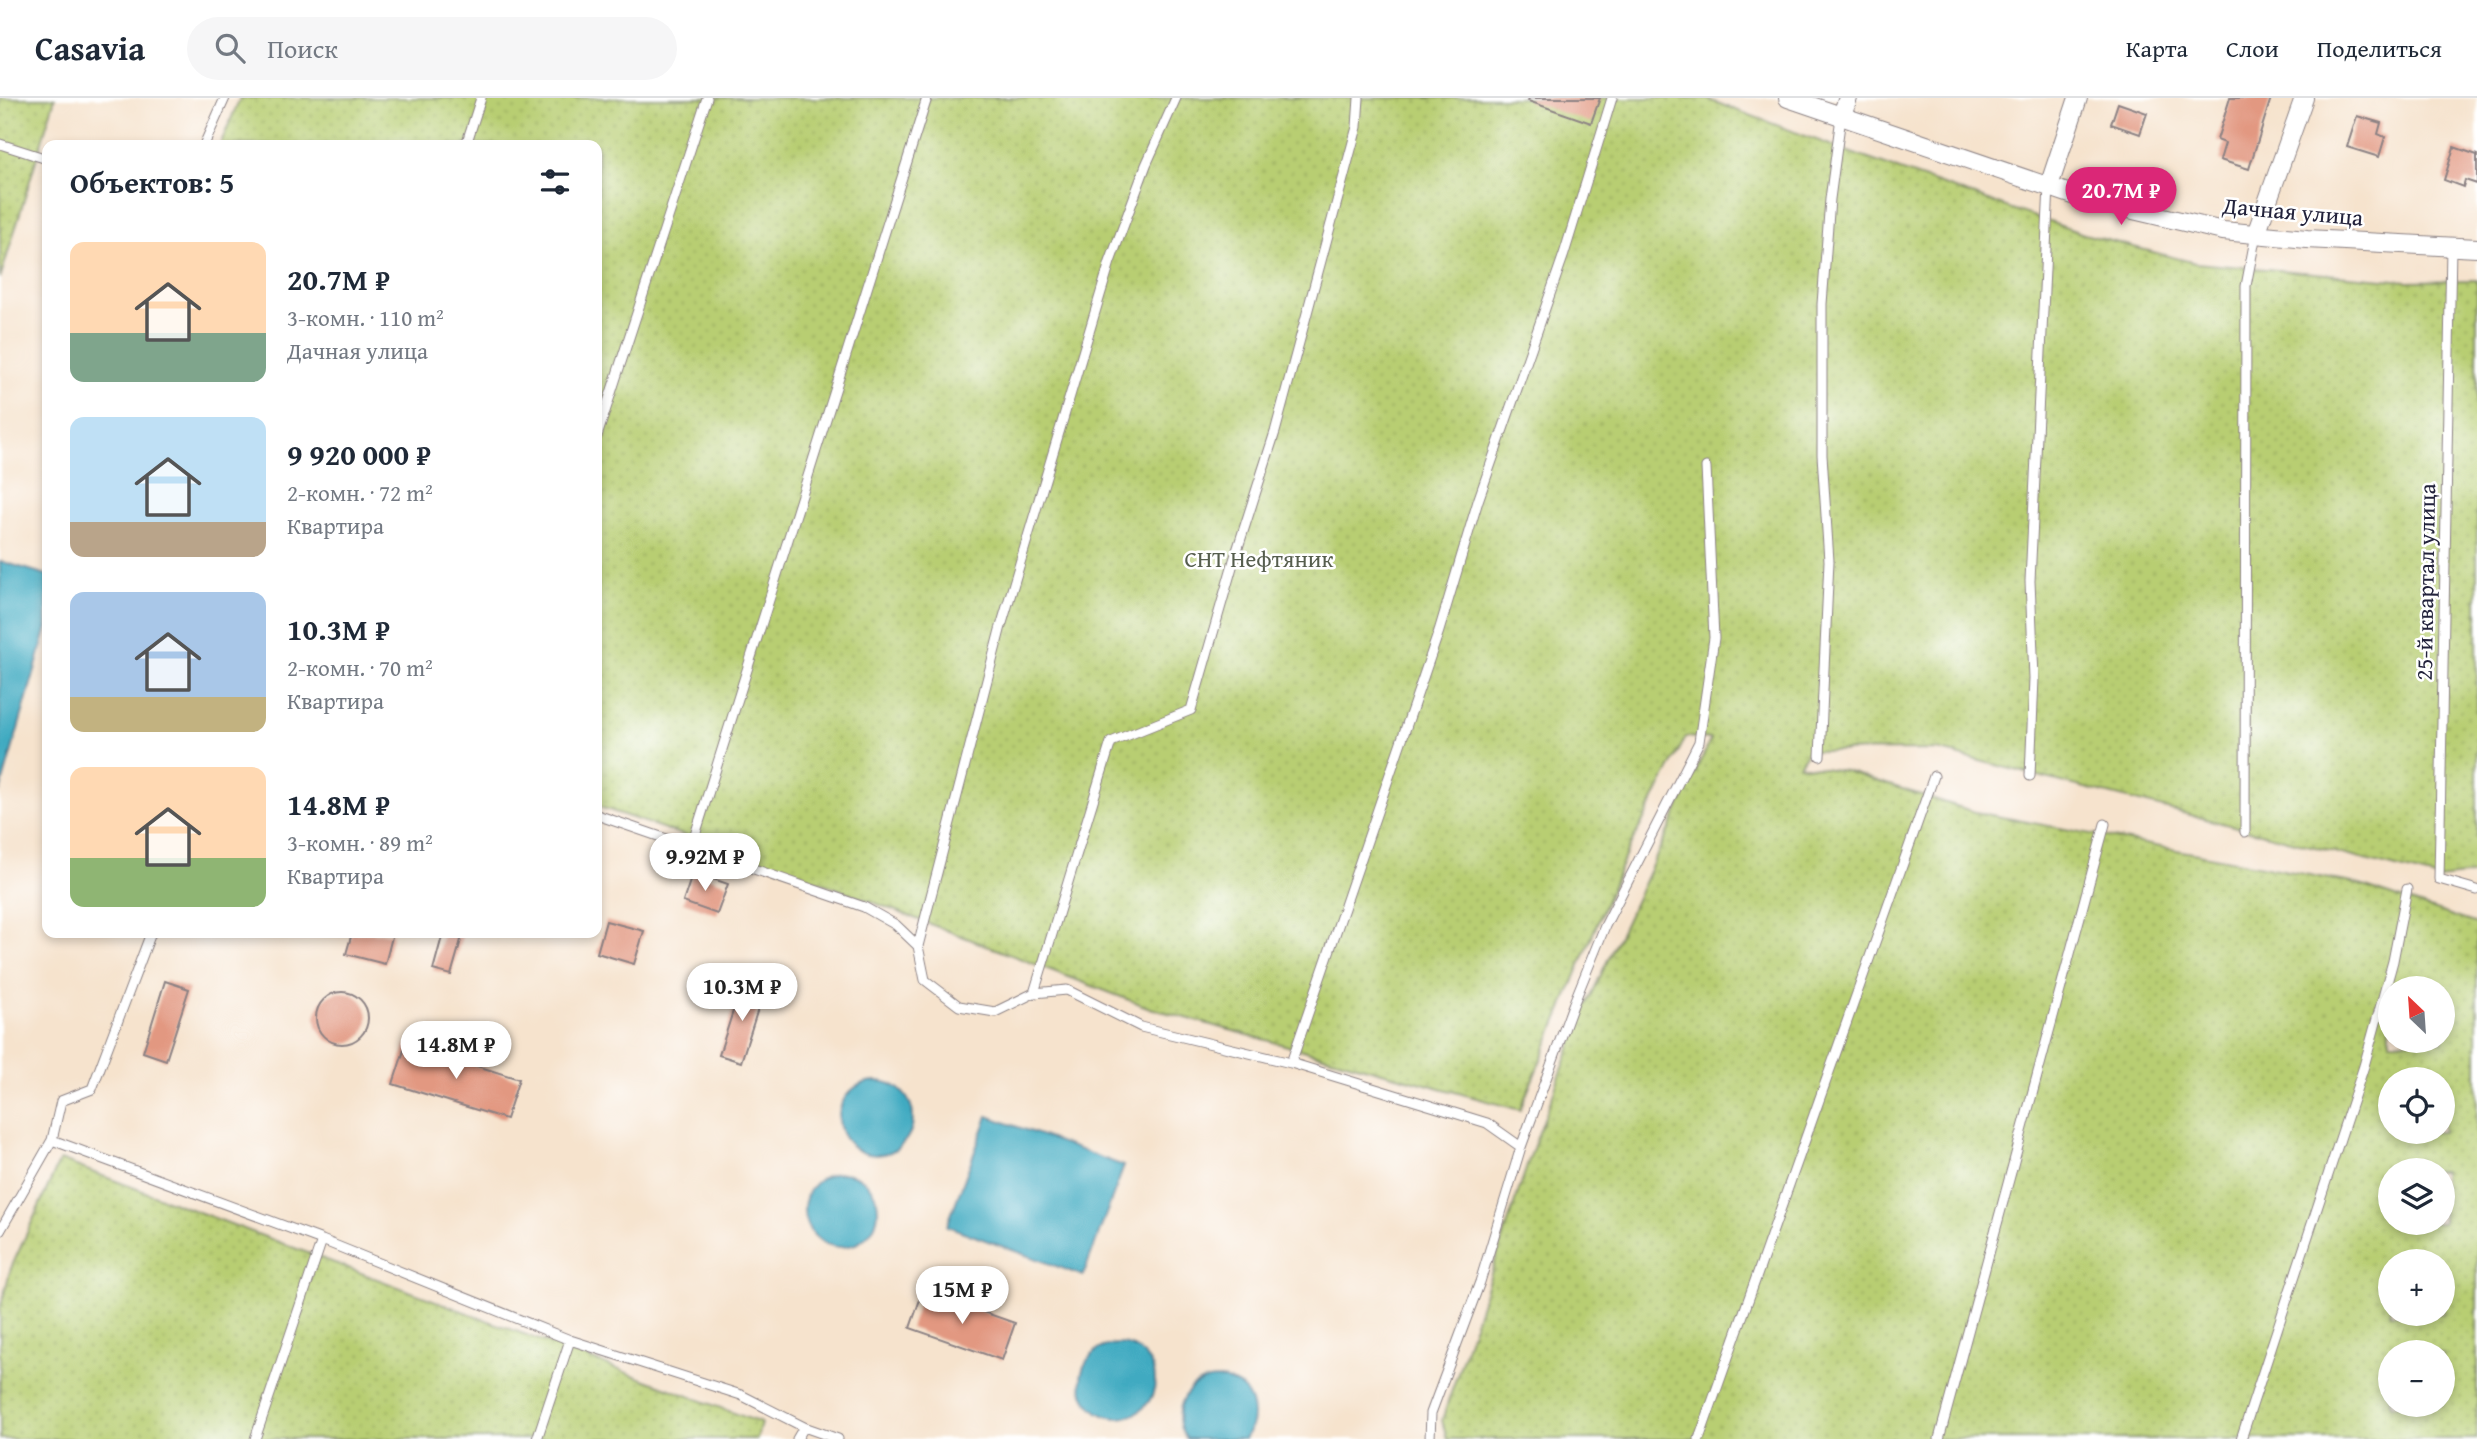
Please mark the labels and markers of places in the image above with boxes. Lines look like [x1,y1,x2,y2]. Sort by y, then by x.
pin: 20.7M ₽ [2056,167,2186,227]
pin: 9.92M ₽ [640,834,770,893]
pin: 10.3M ₽ [677,964,807,1023]
pin: 14.8M ₽ [391,1021,521,1081]
pin: 15M ₽ [913,1266,1011,1326]

